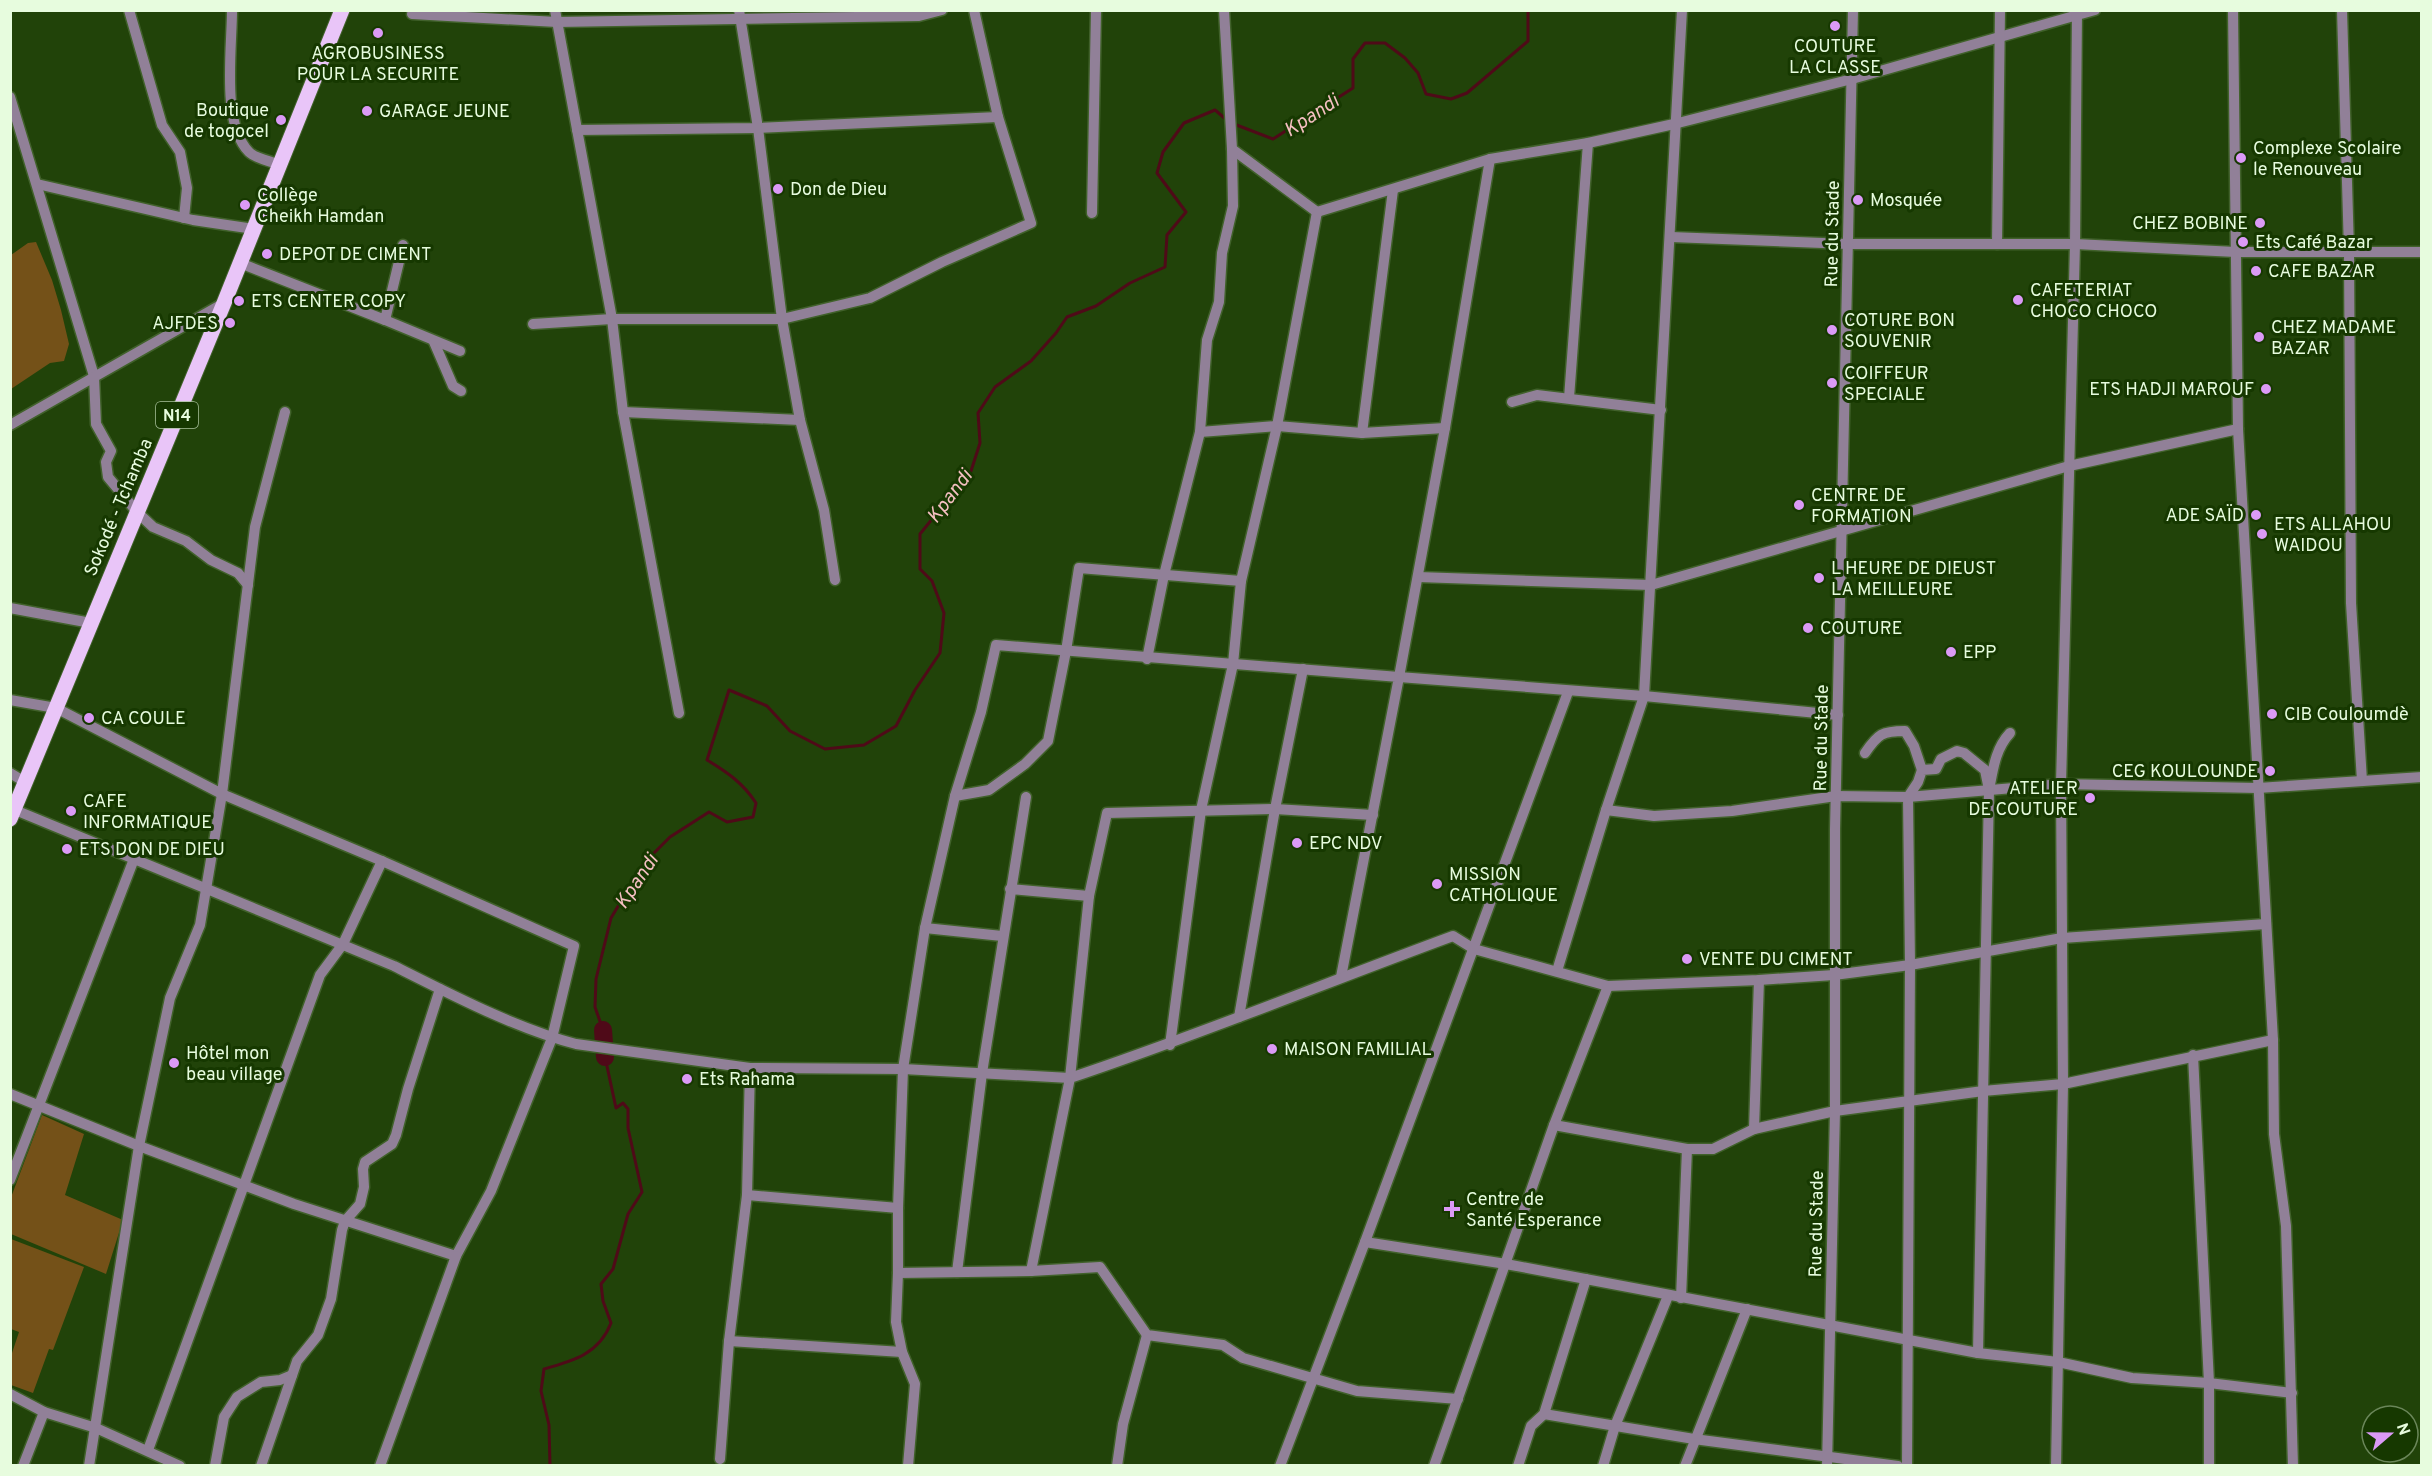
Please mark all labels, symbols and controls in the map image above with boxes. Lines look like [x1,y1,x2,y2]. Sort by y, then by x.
marker: COUTURE LA CLASSE [1828,19,1842,33]
marker: AGROBUSINESS POUR LA SECURITE [371,26,385,40]
place label: COUTURE LA CLASSE [1789,36,1881,80]
place label: AGROBUSINESS POUR LA SECURITE [297,43,459,87]
water label: Kpandi [1279,89,1346,144]
place label: Boutique de togocel [184,100,269,144]
place label: GARAGE JEUNE [379,101,510,124]
marker: GARAGE JEUNE [360,104,374,118]
marker: Boutique de togocel [274,113,288,127]
place label: Complexe Scolaire le Renouveau [2253,138,2402,182]
marker: Complexe Scolaire le Renouveau [2234,151,2248,165]
place label: Don de Dieu [790,179,887,202]
street label: Rue du Stade [1821,180,1846,288]
marker: Don de Dieu [771,182,785,196]
place label: Collège Cheikh Hamdan [257,185,384,229]
place label: Mosquée [1870,190,1942,213]
marker: Mosquée [1851,193,1865,207]
marker: Collège Cheikh Hamdan [238,198,252,212]
place label: CHEZ BOBINE [2132,213,2248,236]
marker: CHEZ BOBINE [2253,216,2267,230]
place label: Ets Café Bazar [2255,232,2373,255]
marker: Ets Café Bazar [2236,235,2250,249]
place label: DEPOT DE CIMENT [279,244,431,267]
marker: DEPOT DE CIMENT [260,247,274,261]
place label: CAFE BAZAR [2268,261,2375,284]
marker: CAFE BAZAR [2249,264,2263,278]
place label: CAFETERIAT CHOCO CHOCO [2030,280,2157,324]
place label: ETS CENTER COPY [251,291,406,314]
marker: CAFETERIAT CHOCO CHOCO [2011,293,2025,307]
marker: ETS CENTER COPY [232,294,246,308]
place label: COTURE BON SOUVENIR [1844,310,1955,354]
place label: AJFDES [152,313,218,336]
marker: AJFDES [223,316,237,330]
place label: CHEZ MADAME BAZAR [2271,317,2396,361]
marker: COTURE BON SOUVENIR [1825,323,1839,337]
marker: CHEZ MADAME BAZAR [2252,330,2266,344]
place label: COIFFEUR SPECIALE [1844,363,1929,407]
marker: COIFFEUR SPECIALE [1825,376,1839,390]
place label: ETS HADJI MAROUF [2089,379,2254,402]
marker: ETS HADJI MAROUF [2259,382,2273,396]
road number: N14 [156,402,198,428]
street label: Sokodé - Tchamba [80,435,159,580]
water label: Kpandi [922,464,980,529]
place label: CENTRE DE FORMATION [1811,485,1912,529]
marker: CENTRE DE FORMATION [1792,498,1806,512]
place label: ADE SAÏD [2166,503,2244,528]
marker: ADE SAÏD [2249,508,2263,522]
place label: ETS ALLAHOU WAIDOU [2274,514,2392,558]
marker: ETS ALLAHOU WAIDOU [2255,527,2269,541]
place label: L HEURE DE DIEUST LA MEILLEURE [1831,558,1996,602]
marker: L HEURE DE DIEUST LA MEILLEURE [1812,571,1826,585]
place label: COUTURE [1820,618,1903,641]
marker: COUTURE [1801,621,1815,635]
place label: EPP [1963,642,1996,665]
marker: EPP [1944,645,1958,659]
street label: Rue du Stade [1810,684,1835,792]
place label: CIB Couloumdè [2284,704,2409,727]
marker: CIB Couloumdè [2265,707,2279,721]
place label: CA COULE [101,708,186,731]
marker: CA COULE [82,711,96,725]
place label: CEG KOULOUNDE [2112,761,2258,784]
marker: CEG KOULOUNDE [2263,764,2277,778]
place label: ATELIER DE COUTURE [1968,778,2078,822]
place label: CAFE INFORMATIQUE [83,791,212,835]
marker: ATELIER DE COUTURE [2083,791,2097,805]
marker: CAFE INFORMATIQUE [64,804,78,818]
place label: EPC NDV [1309,833,1383,856]
marker: EPC NDV [1290,836,1304,850]
place label: ETS DON DE DIEU [79,839,225,862]
marker: ETS DON DE DIEU [60,842,74,856]
water label: Kpandi [610,849,666,915]
place label: MISSION CATHOLIQUE [1449,864,1558,908]
marker: MISSION CATHOLIQUE [1430,877,1444,891]
place label: VENTE DU CIMENT [1699,949,1853,972]
marker: VENTE DU CIMENT [1680,952,1694,966]
place label: MAISON FAMILIAL [1284,1039,1432,1062]
marker: MAISON FAMILIAL [1265,1042,1279,1056]
place label: Hôtel mon beau village [186,1043,283,1087]
marker: Hôtel mon beau village [167,1056,181,1070]
place label: Ets Rahama [699,1069,795,1092]
marker: Ets Rahama [680,1072,694,1086]
street label: Rue du Stade [1805,1170,1830,1278]
place label: Centre de Santé Esperance [1466,1189,1602,1233]
marker: Centre de Santé Esperance [1443,1200,1461,1218]
north arrow [2360,1404,2420,1464]
text: N [2391,1421,2414,1438]

